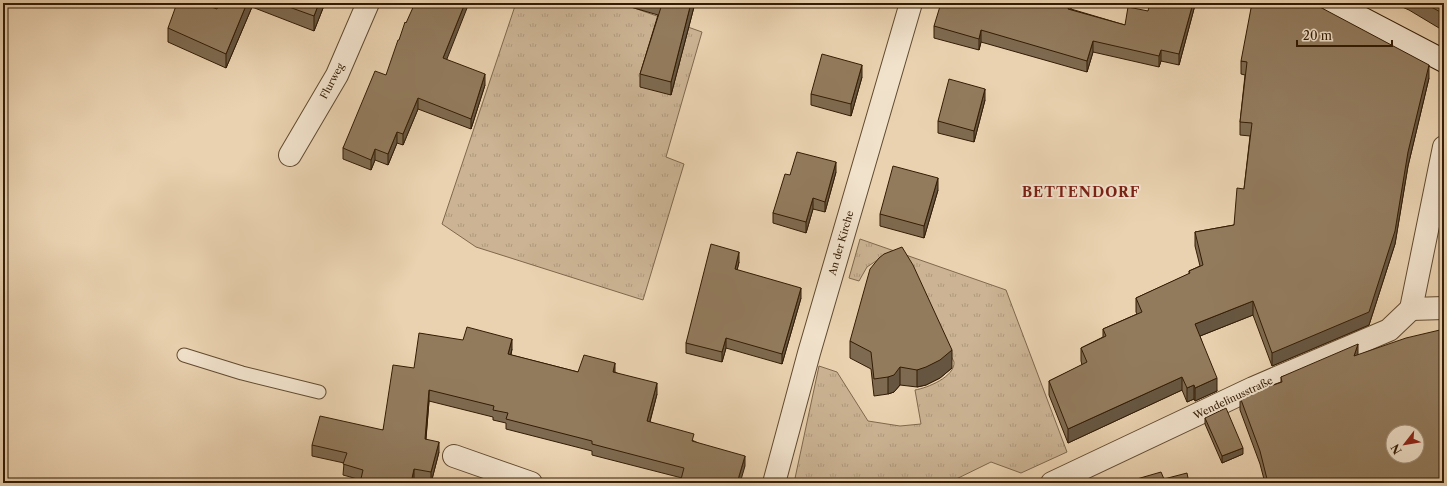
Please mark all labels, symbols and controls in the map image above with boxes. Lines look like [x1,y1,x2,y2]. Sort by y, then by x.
scale bar [1297,22,1392,48]
text: 20 m [1303,28,1332,43]
street label: Flurweg [317,60,347,101]
district label: BETTENDORF [1022,183,1140,201]
street label: An der Kirche [825,209,857,278]
street label: Wendelinusstraße [1190,374,1275,423]
north arrow [1385,424,1425,464]
text: N [1388,441,1405,457]

